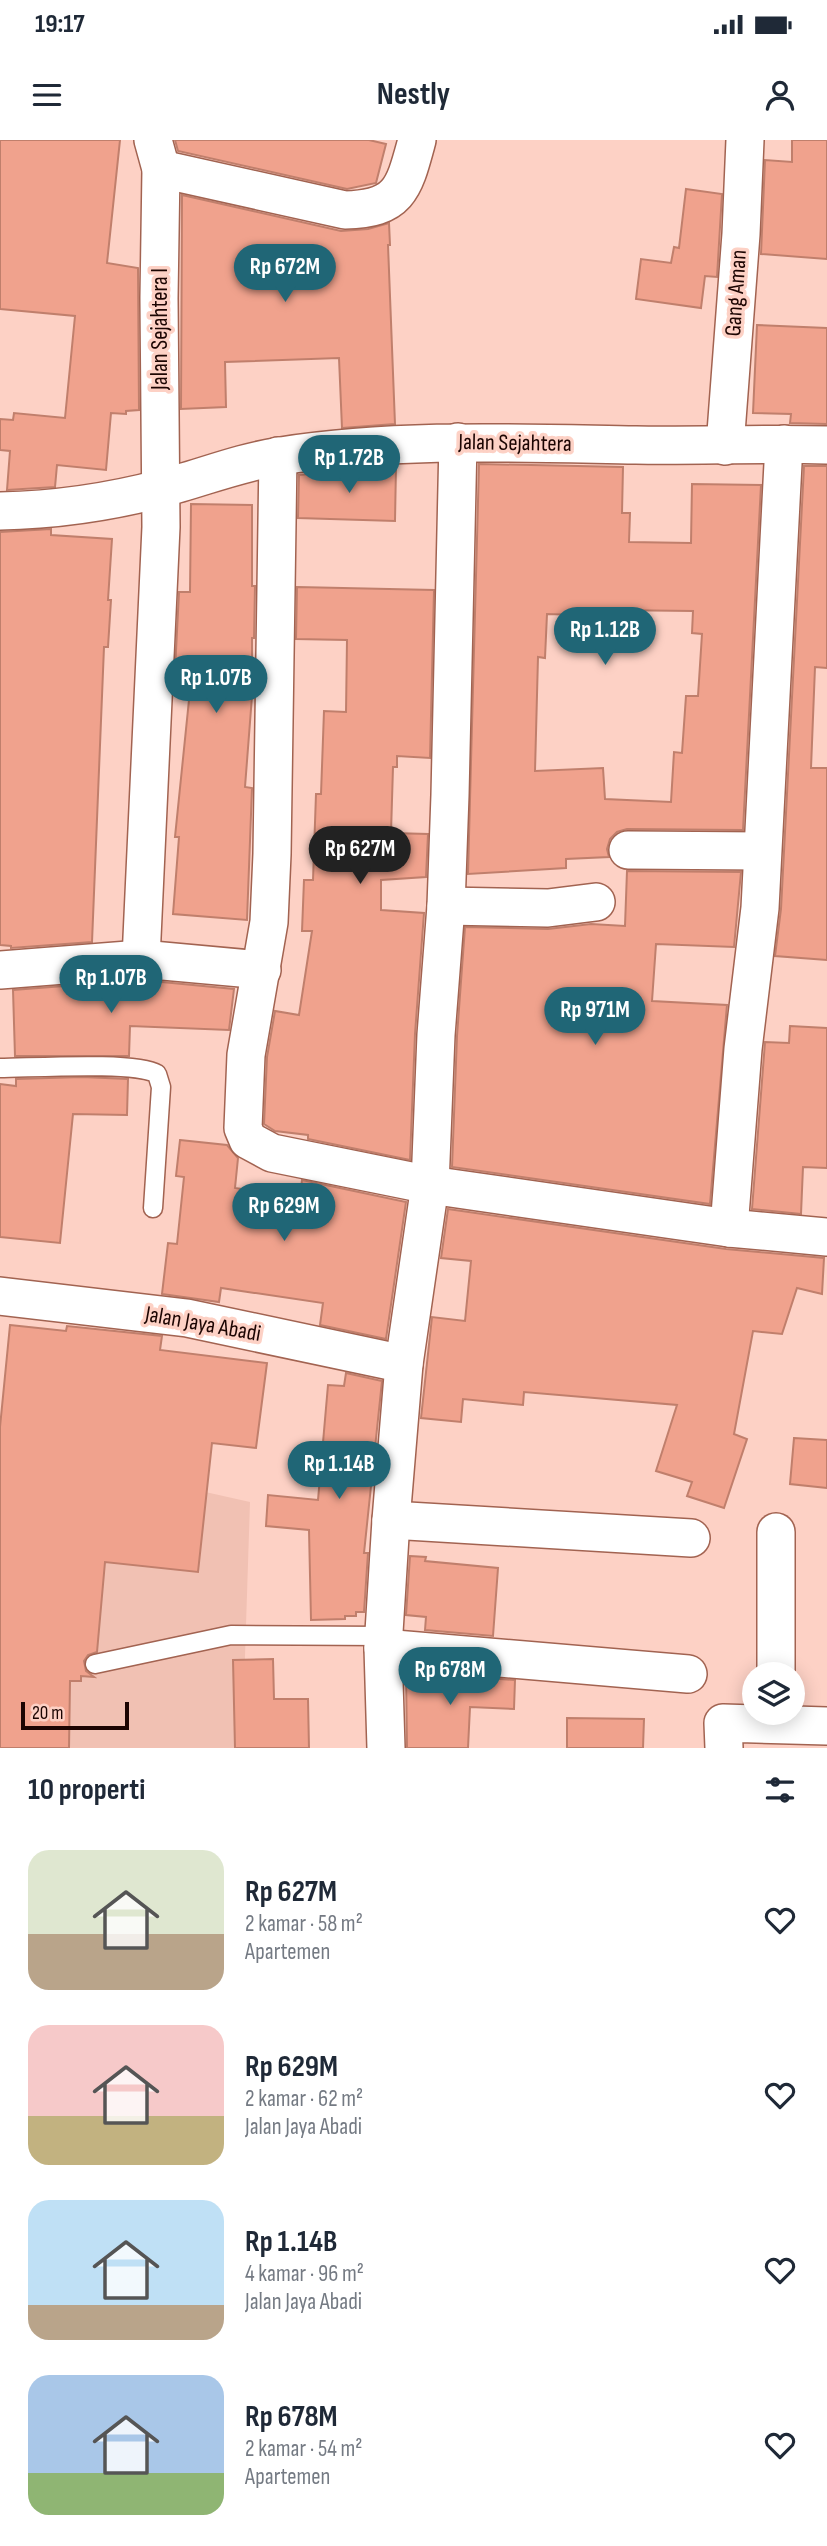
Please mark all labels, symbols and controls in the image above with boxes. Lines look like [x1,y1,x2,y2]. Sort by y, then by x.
text: 19:17 [35,9,85,40]
text: Nestly [377,75,450,114]
icon: menu [28,76,66,114]
icon: person [761,76,799,114]
pin: Rp 672M [220,244,350,304]
street label: Gang Aman [719,249,753,337]
text: Rp 672M [250,253,320,281]
street label: Jalan Sejahtera I [146,268,174,391]
street label: Jalan Sejahtera [457,428,572,458]
pin: Rp 1.72B [277,436,421,495]
text: Rp 1.72B [314,444,384,472]
pin: Rp 1.12B [533,608,677,667]
text: Rp 1.12B [570,616,640,644]
pin: Rp 1.07B [144,656,288,715]
text: Rp 1.07B [180,664,252,692]
pin: Rp 627M [295,826,425,886]
text: Rp 627M [325,835,395,863]
pin: Rp 1.07B [39,956,183,1015]
text: Rp 1.07B [75,964,147,992]
pin: Rp 971M [530,988,660,1047]
text: Rp 971M [560,996,630,1024]
pin: Rp 629M [219,1184,349,1243]
text: Rp 629M [248,1192,320,1220]
street label: Jalan Jaya Abadi [142,1300,263,1348]
pin: Rp 1.14B [267,1442,411,1501]
text: Rp 1.14B [304,1450,374,1478]
pin: Rp 678M [385,1648,515,1707]
text: Rp 678M [415,1656,485,1684]
map controls [742,1662,805,1725]
button: layers [742,1662,805,1725]
scale bar [21,1699,130,1731]
text: 20 m [32,1702,64,1725]
icon: filters [761,1771,799,1809]
text: 10 properti [28,1772,145,1808]
text: Rp 627M [245,1874,337,1910]
icon: home [84,1878,168,1962]
icon: heart [761,1901,799,1939]
text: 2 kamar · 58 m² [245,1910,363,1938]
text: Apartemen [245,1938,330,1966]
text: Rp 629M [245,2049,338,2085]
icon: home [84,2053,168,2137]
icon: heart [761,2076,799,2114]
text: 2 kamar · 62 m² [245,2085,363,2113]
text: Jalan Jaya Abadi [245,2113,362,2141]
text: Rp 1.14B [245,2224,337,2260]
icon: home [84,2228,168,2312]
icon: heart [761,2251,799,2289]
text: 4 kamar · 96 m² [245,2260,364,2288]
text: Jalan Jaya Abadi [245,2288,362,2316]
text: Rp 678M [245,2399,338,2435]
icon: home [84,2403,168,2487]
icon: heart [761,2426,799,2464]
text: 2 kamar · 54 m² [245,2435,362,2463]
text: Apartemen [245,2463,330,2491]

